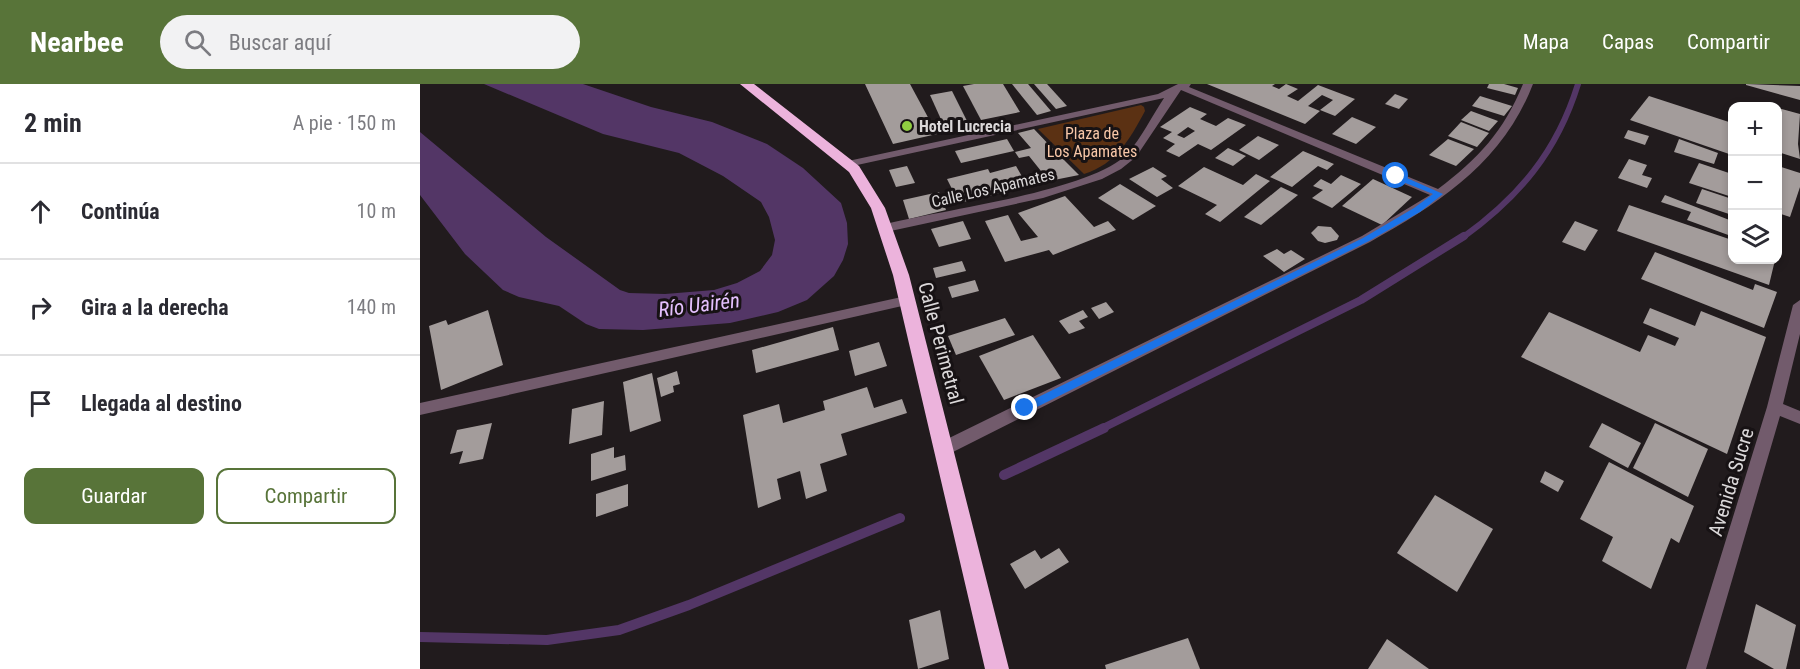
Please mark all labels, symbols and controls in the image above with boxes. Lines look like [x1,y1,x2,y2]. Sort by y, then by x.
search box [160,15,580,69]
text: Nearbee [30,26,124,59]
icon: search [181,26,214,59]
text: Buscar aquí [229,30,331,55]
text: Mapa [1523,30,1569,54]
text: Capas [1602,30,1654,54]
text: Compartir [1687,30,1770,54]
map controls [1728,102,1782,264]
button: + [1728,102,1782,156]
text: 2 min [24,108,82,138]
text: A pie · 150 m [293,111,396,135]
place label: Hotel Lucrecia [919,117,1012,136]
marker: Hotel Lucrecia [900,119,914,133]
park label: Plaza de Los Apamates [1047,124,1137,161]
button: − [1728,156,1782,210]
route start [1382,162,1408,188]
street label: Calle Los Apamates [930,165,1056,211]
icon: ahead [24,195,57,228]
text: Continúa [81,199,160,224]
text: 10 m [357,199,396,223]
button: layers [1728,210,1782,264]
street label: Calle Perimetral [913,279,969,407]
water label: Río Uairén [657,288,741,322]
icon: right [24,291,57,324]
text: Gira a la derecha [81,295,229,320]
text: 140 m [347,295,396,319]
icon: arrive [24,387,57,420]
text: Llegada al destino [81,391,242,416]
route end [1011,394,1037,420]
street label: Avenida Sucre [1703,425,1759,539]
button: Guardar [24,468,204,524]
button: Compartir [216,468,396,524]

